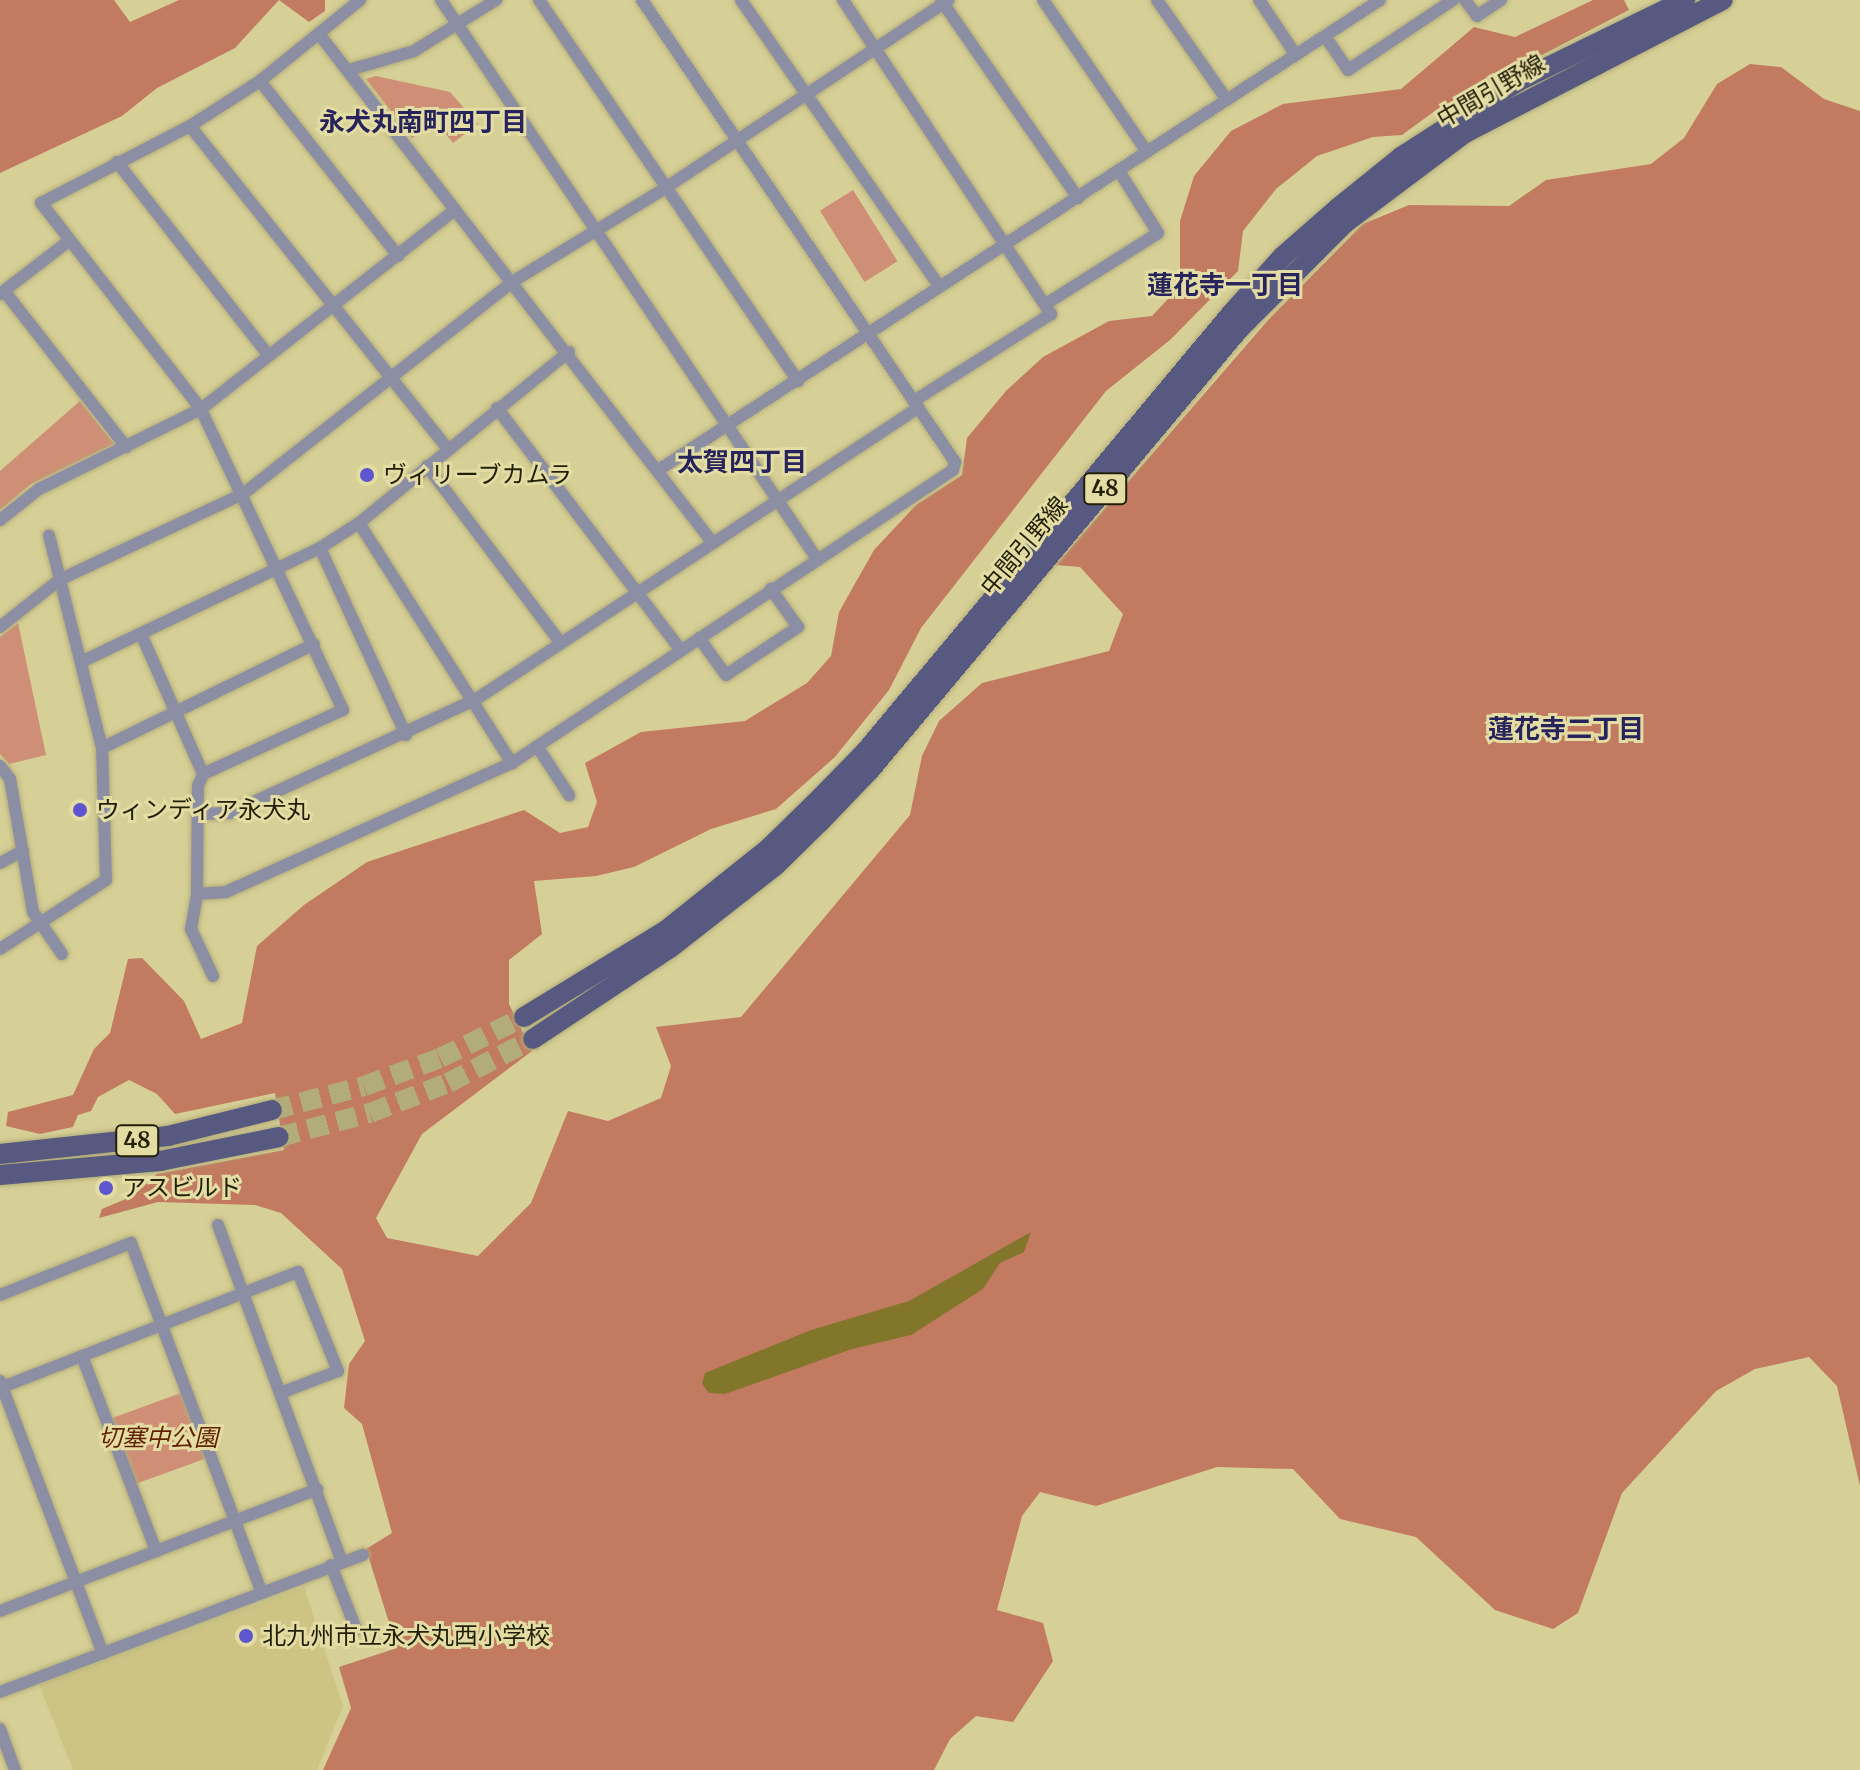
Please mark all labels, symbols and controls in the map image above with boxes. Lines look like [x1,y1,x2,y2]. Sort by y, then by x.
street label: 中間引野線 [1432,49,1550,133]
district label: 永犬丸南町四丁目 [319,106,527,138]
district label: 蓮花寺一丁目 [1147,269,1303,301]
district label: 太賀四丁目 [677,446,807,478]
place label: ヴィリーブカムラ [383,461,575,489]
marker: ヴィリーブカムラ [358,466,376,484]
road number: 48 [1083,471,1127,507]
street label: 中間引野線 [974,491,1074,601]
district label: 蓮花寺二丁目 [1488,713,1644,745]
place label: ウィンディア永犬丸 [96,796,312,824]
marker: ウィンディア永犬丸 [71,801,89,819]
road number: 48 [115,1123,159,1159]
place label: アスビルド [122,1174,242,1202]
marker: アスビルド [97,1179,115,1197]
park label: 切塞中公園 [98,1424,218,1452]
place label: 北九州市立永犬丸西小学校 [262,1622,550,1650]
marker: 北九州市立永犬丸西小学校 [237,1627,255,1645]

